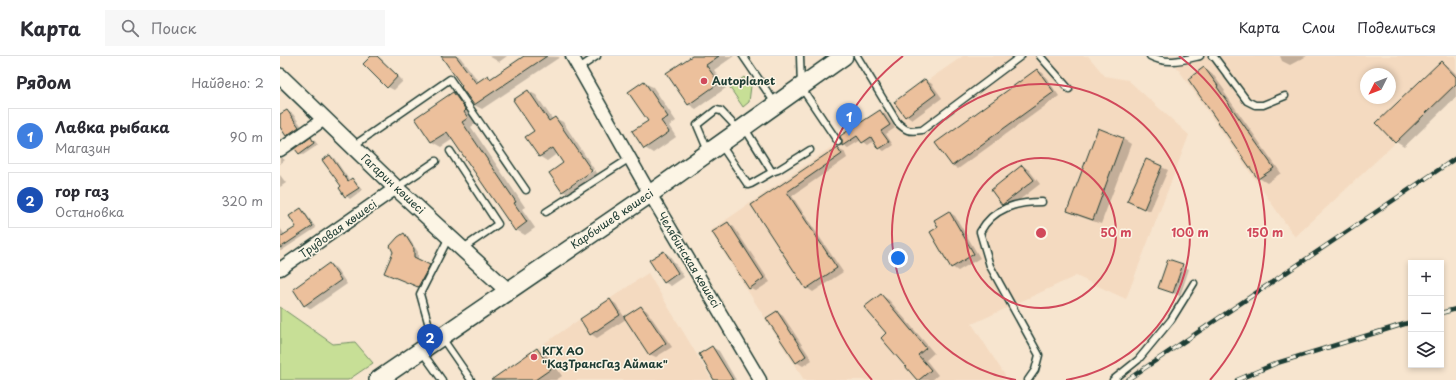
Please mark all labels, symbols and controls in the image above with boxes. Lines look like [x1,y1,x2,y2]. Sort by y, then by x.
search box [105,10,385,46]
text: Карта [20,14,81,42]
text: Поиск [151,16,196,39]
icon: search [119,17,141,39]
text: Карта [1239,17,1280,38]
text: Слои [1302,17,1335,38]
text: Поделиться [1357,17,1436,38]
north arrow [1360,68,1396,104]
text: Рядом [16,69,71,95]
place label: Autoplanet [712,72,775,89]
text: Найдено: 2 [191,73,264,92]
marker: Autoplanet [699,76,709,86]
pin: 1 [836,103,862,136]
text: Лавка рыбака [55,115,170,138]
text: 1 [27,127,33,146]
text: 90 m [230,127,263,146]
text: Магазин [55,138,111,157]
street label: Гагарин көшесі [357,149,429,218]
text: гор газ [55,179,109,202]
street label: Карбышев көшесі [567,184,657,253]
text: 2 [25,191,35,210]
text: 320 m [221,191,263,210]
street label: Трудовая көшесі [295,195,380,262]
text: Остановка [55,202,124,221]
street label: Челябинская көшесі [654,208,725,311]
text: 50 m [1100,223,1132,241]
text: 100 m [1171,223,1209,241]
text: 150 m [1247,223,1283,241]
centre of rings [1034,226,1048,240]
your location [888,248,908,268]
map controls [1408,260,1444,368]
button: + [1408,260,1444,296]
button: − [1408,296,1444,332]
pin: 2 [417,324,443,357]
button: layers [1408,332,1444,368]
place label: КГХ АО "КазТрансГаз Аймак" [542,342,668,372]
marker: КГХ АО "КазТрансГаз Аймак" [529,352,539,362]

